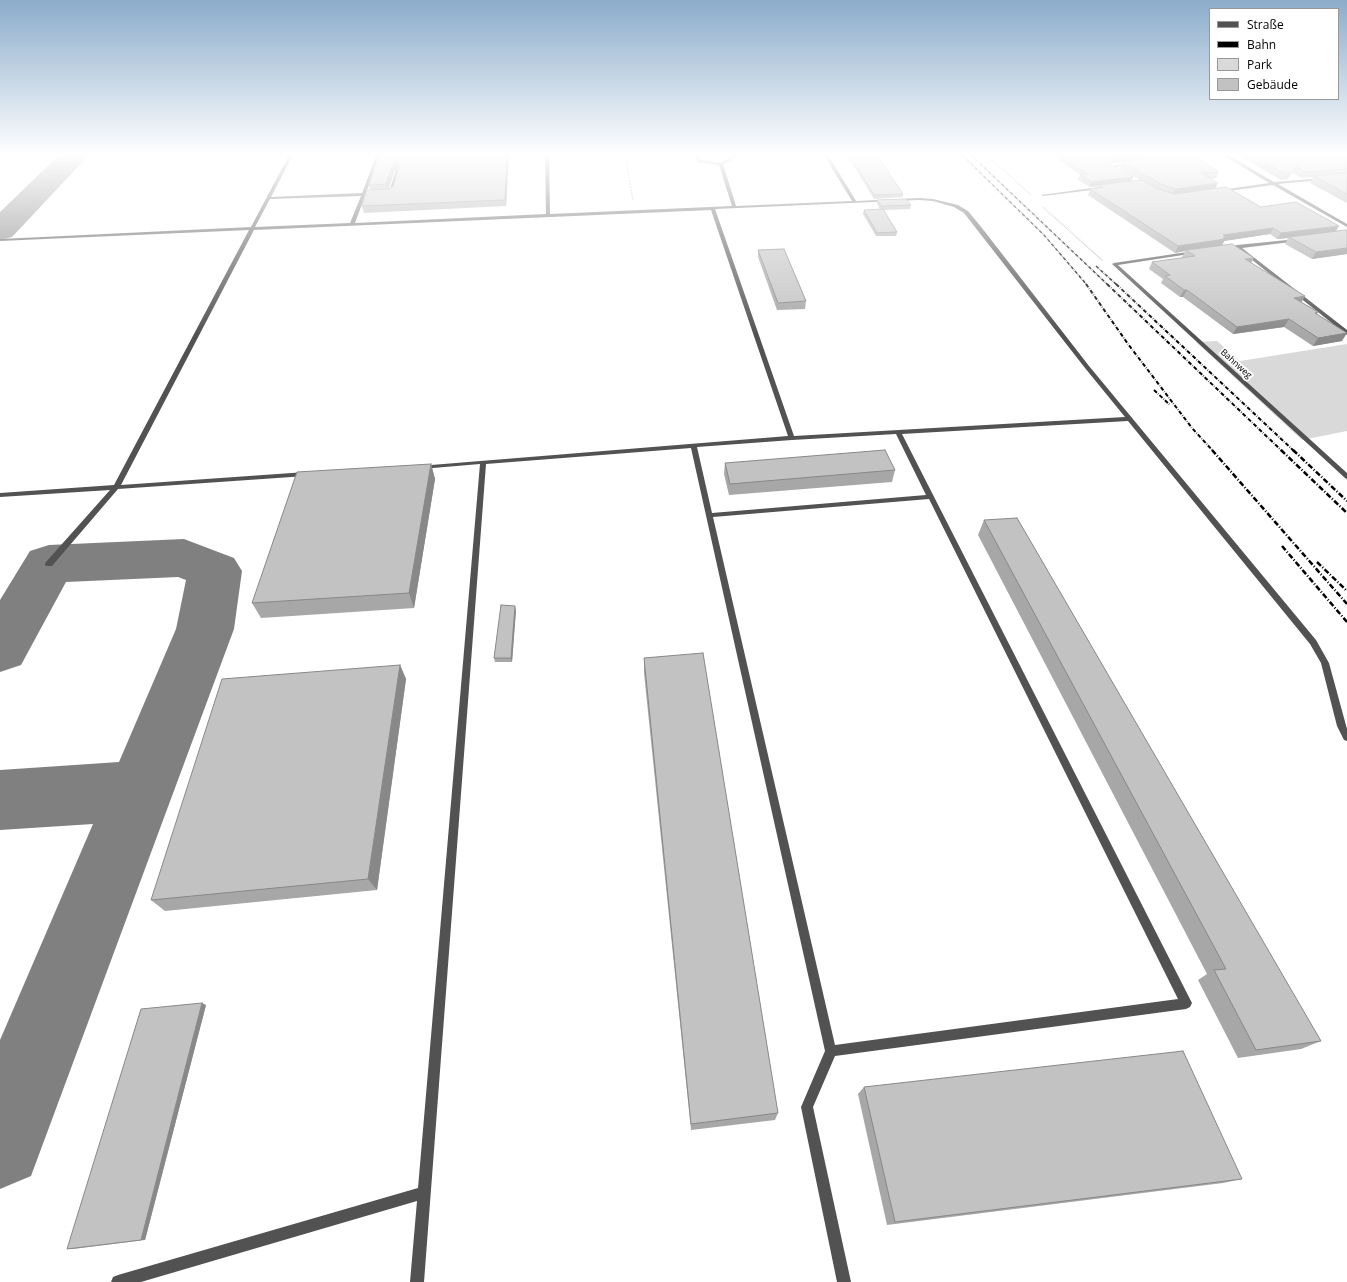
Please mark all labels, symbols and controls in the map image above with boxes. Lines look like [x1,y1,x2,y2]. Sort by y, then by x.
legend [1209,8,1339,100]
text: Straße [1247,16,1284,33]
text: Bahn [1247,36,1276,53]
text: Park [1247,56,1272,73]
text: Gebäude [1247,76,1298,93]
street label: Bahnweg [1218,347,1254,381]

